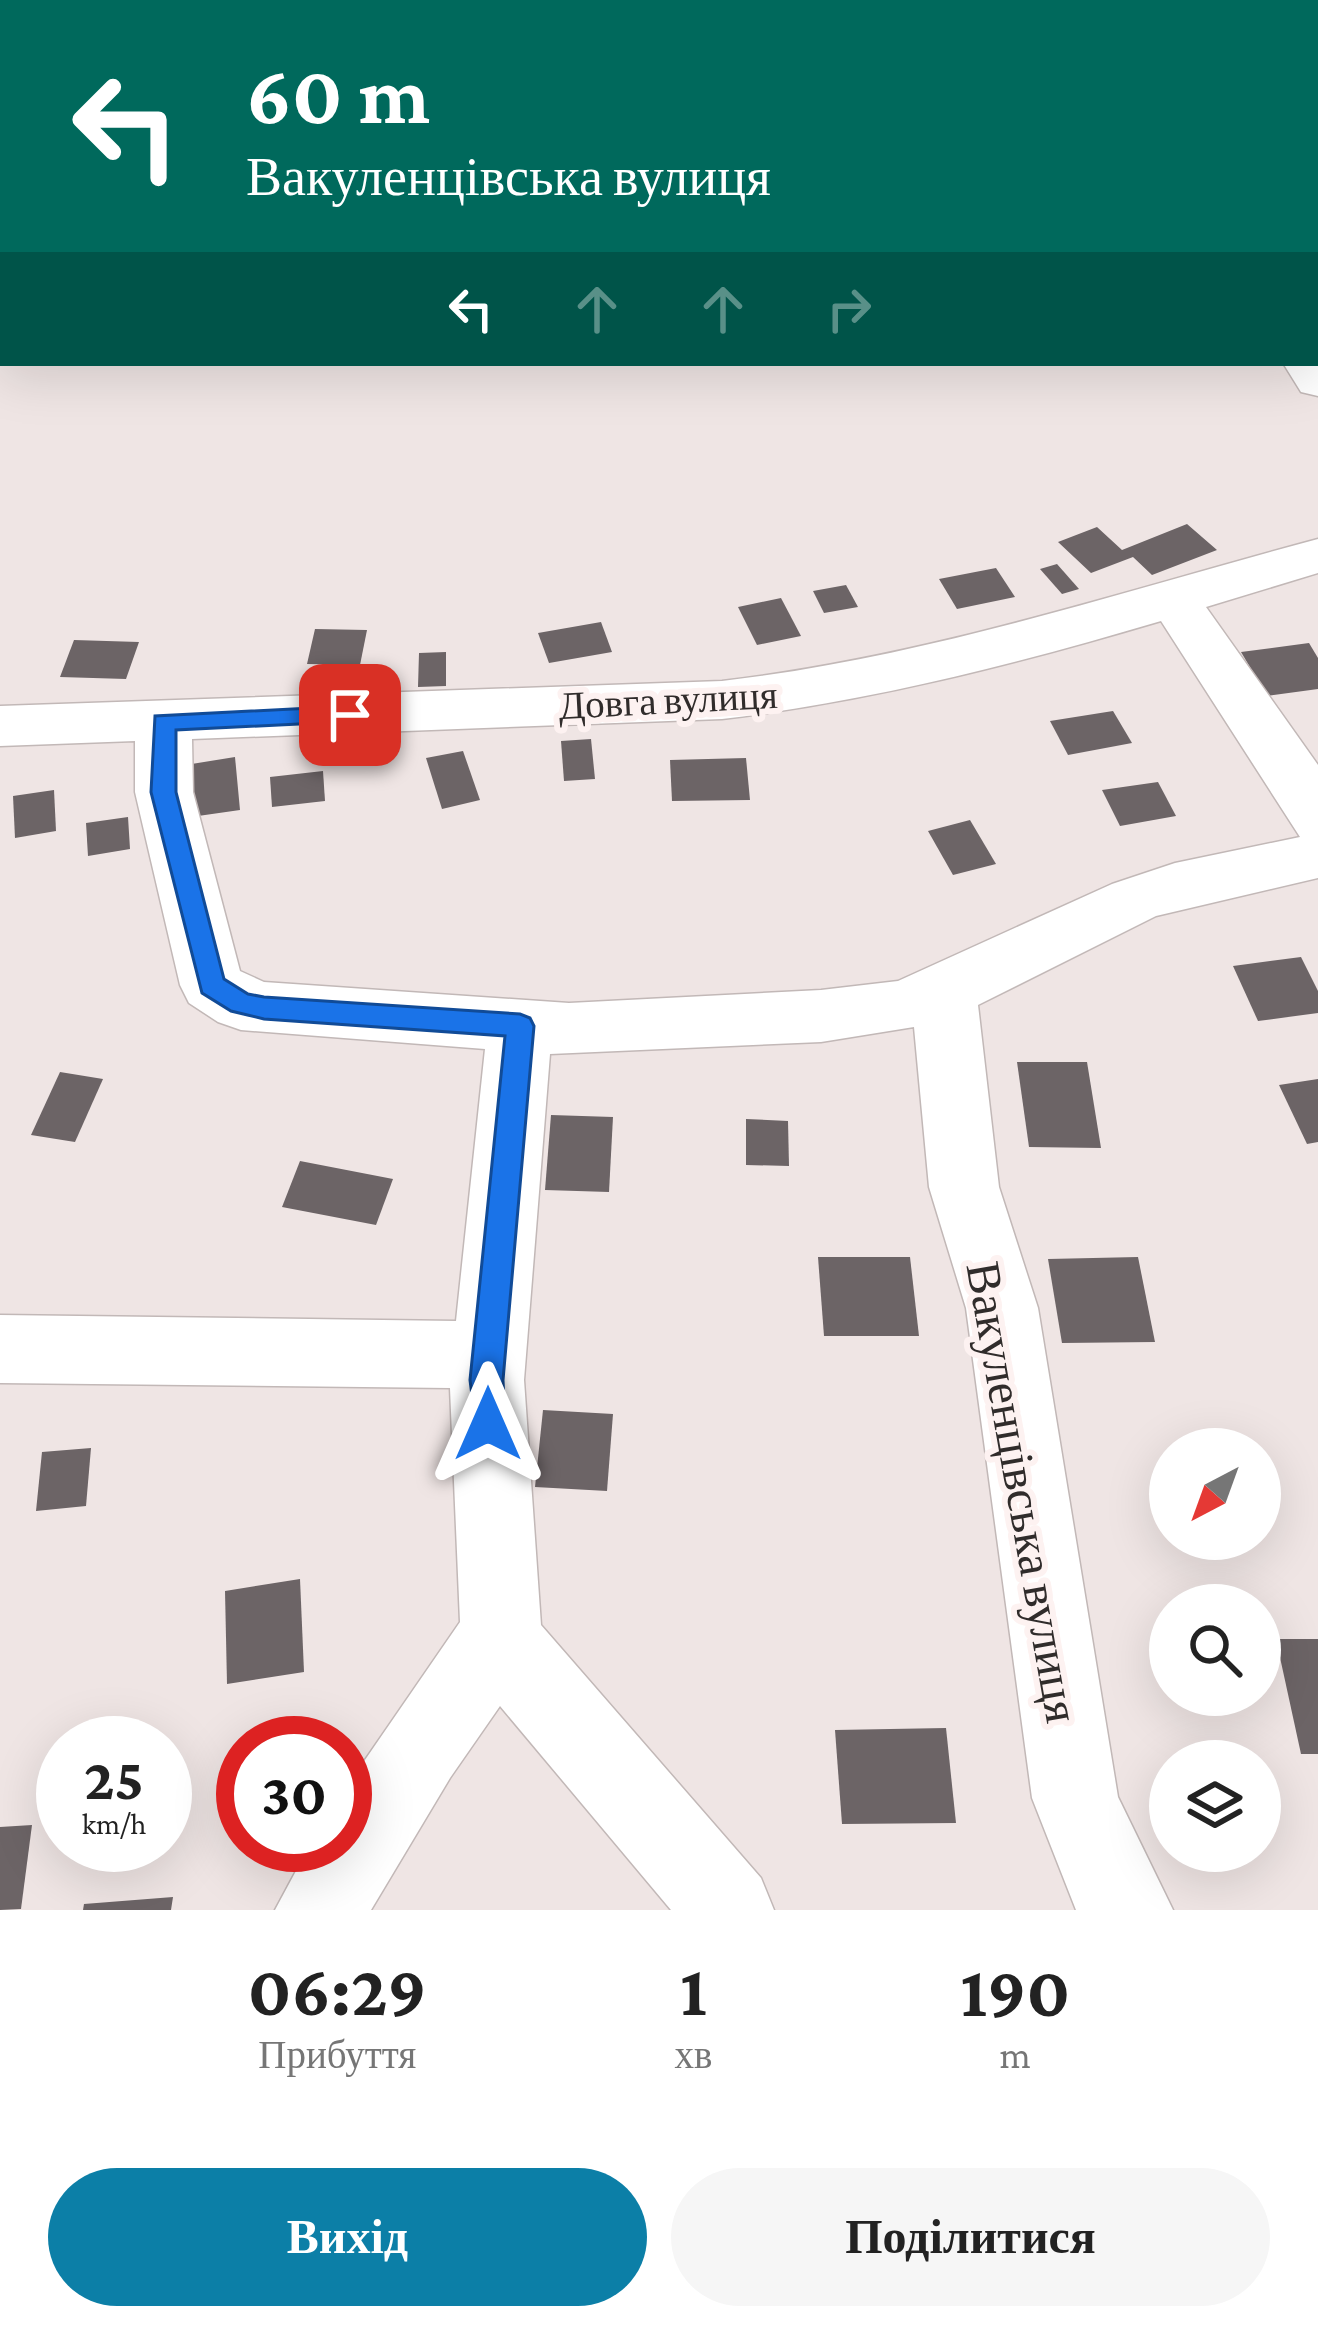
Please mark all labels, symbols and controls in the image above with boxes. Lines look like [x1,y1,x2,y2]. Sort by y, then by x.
icon: left [48,48,204,204]
text: 60 m [246,48,430,141]
text: Вакуленцівська вулиця [246,147,771,207]
icon: left [438,276,504,342]
icon: ahead [564,276,630,342]
icon: ahead [690,276,756,342]
icon: right [816,276,882,342]
pin [299,664,401,766]
street label: Довга вулиця [557,673,779,728]
icon: arrive [317,682,383,748]
street label: Вакуленцівська вулиця [956,1258,1090,1726]
position arrow [425,1361,551,1487]
north arrow [1149,1428,1281,1560]
map controls [1149,1428,1281,1872]
button: search [1149,1584,1281,1716]
speed limit sign: 30 [216,1716,372,1872]
button: layers [1149,1740,1281,1872]
text: 25 [84,1745,144,1812]
text: km/h [82,1807,146,1840]
text: 06:29 [248,1950,427,2030]
text: 1 [680,1950,707,2030]
text: 190 [960,1951,1070,2031]
text: Прибуття [258,2033,416,2076]
text: хв [674,2033,712,2076]
text: m [999,2033,1031,2076]
button: Вихід [48,2168,647,2306]
button: Поділитися [671,2168,1270,2306]

